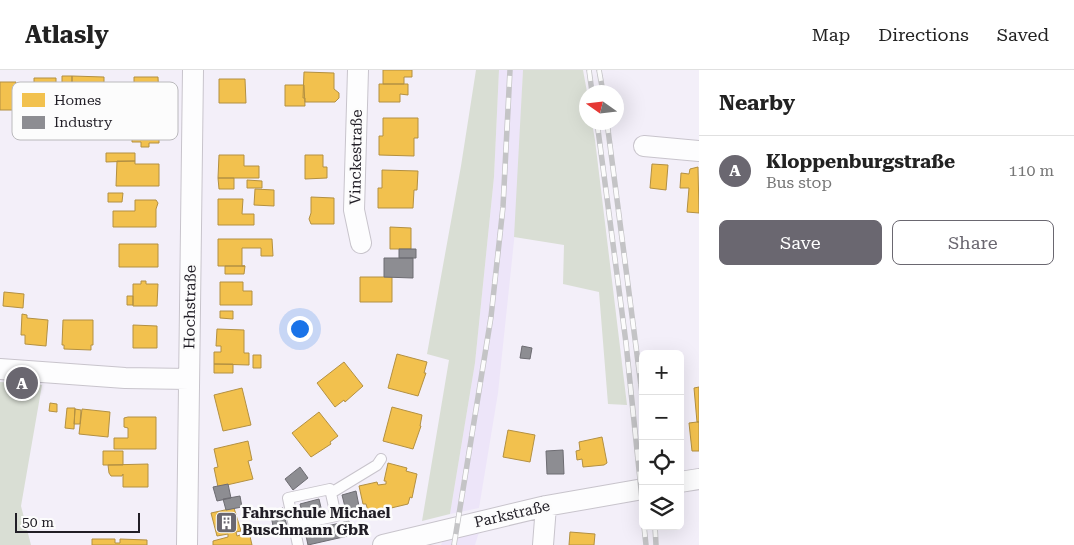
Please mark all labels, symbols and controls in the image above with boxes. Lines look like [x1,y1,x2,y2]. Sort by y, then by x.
text: Atlasly [25,21,109,49]
text: Map [812,24,850,45]
text: Directions [878,24,969,45]
text: Saved [997,24,1049,45]
legend [12,82,178,140]
north arrow [579,85,624,130]
text: Nearby [719,91,795,115]
text: Homes [54,92,102,108]
street label: Vinckestraße [346,109,366,205]
text: Industry [54,114,113,130]
text: Kloppenburgstraße [766,150,955,173]
text: A [729,161,741,180]
text: 110 m [1008,161,1054,180]
text: Bus stop [766,173,832,192]
button: Save [719,220,882,265]
button: Share [892,220,1054,265]
street label: Hochstraße [180,265,200,349]
your location [287,316,313,342]
map controls [639,350,684,530]
button: + [639,350,684,395]
pin: A [6,364,38,402]
button: − [639,395,684,440]
button: locate [639,440,684,485]
button: layers [639,485,684,530]
street label: Parkstraße [472,497,552,531]
place label: Fahrschule Michael Buschmann GbR [242,504,390,539]
scale bar [15,510,140,533]
building icon: Fahrschule Michael Buschmann GbR [214,510,238,534]
text: 50 m [22,514,54,530]

